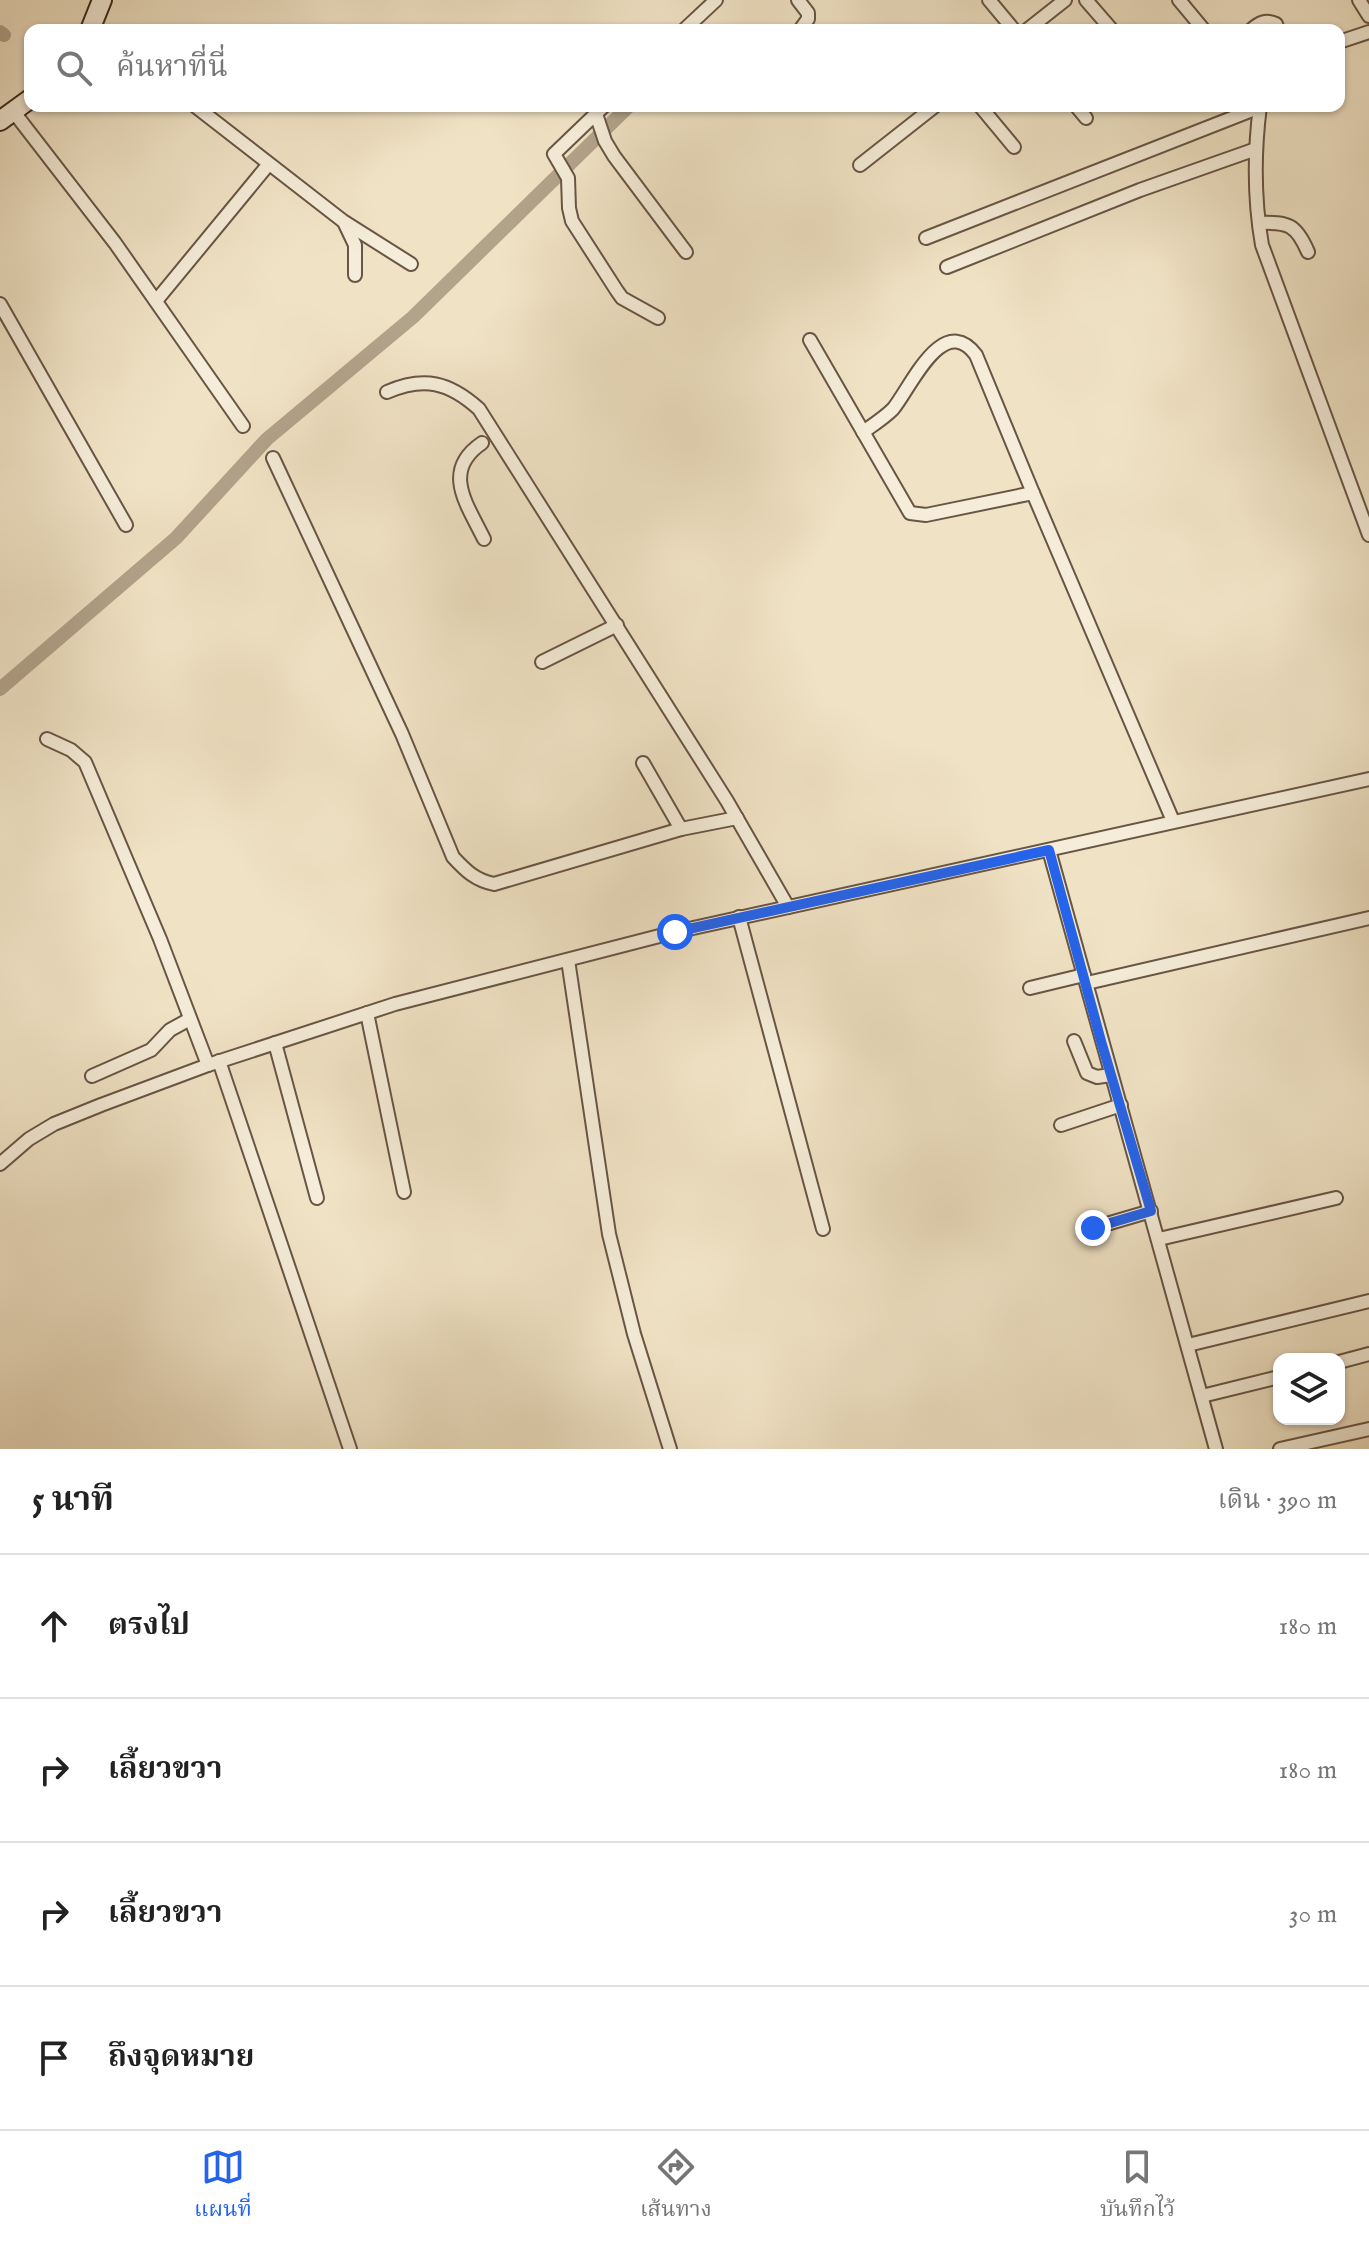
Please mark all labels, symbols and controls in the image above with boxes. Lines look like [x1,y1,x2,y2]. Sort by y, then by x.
search box [24,24,1345,112]
icon: search [52,46,96,90]
text: ค้นหาที่นี่ [116,49,228,87]
route start [657,914,693,950]
route end [1075,1210,1111,1246]
map controls [1273,1353,1345,1425]
button: layers [1273,1353,1345,1425]
text: 5 นาที [32,1479,114,1522]
text: เดิน · 390 m [1218,1484,1337,1517]
icon: ahead [32,1604,76,1648]
text: ตรงไป [108,1607,190,1645]
text: 180 m [1279,1610,1337,1643]
icon: right [32,1748,76,1792]
text: เลี้ยวขวา [108,1751,222,1789]
text: 180 m [1279,1754,1337,1787]
icon: right [32,1892,76,1936]
text: เลี้ยวขวา [108,1895,222,1933]
text: 30 m [1289,1898,1337,1931]
icon: arrive [32,2036,76,2080]
text: ถึงจุดหมาย [108,2039,254,2077]
tab: แผนที่ [194,2145,252,2228]
tab: เส้นทาง [640,2145,712,2228]
tab: บันทึกไว้ [1100,2145,1175,2228]

